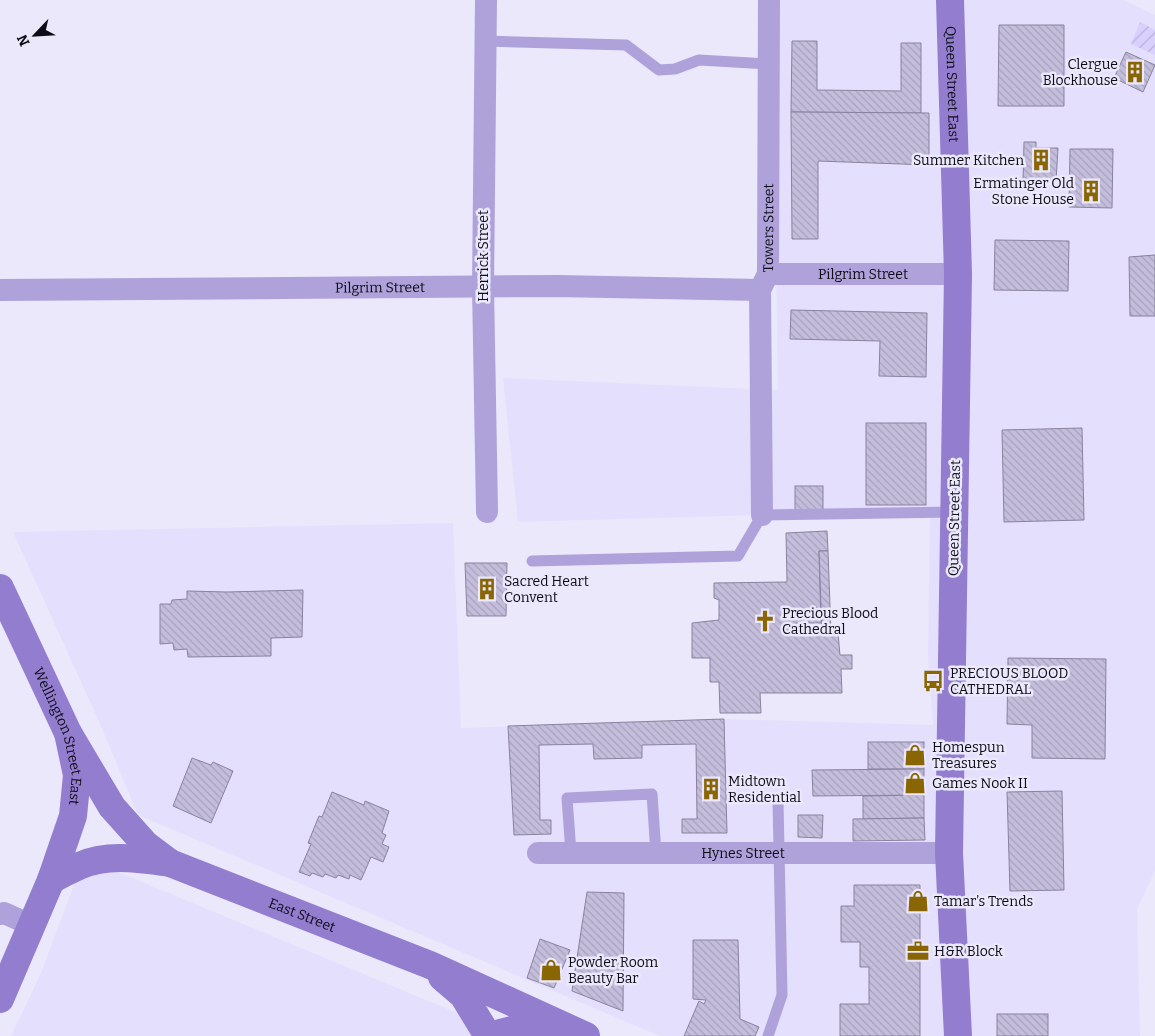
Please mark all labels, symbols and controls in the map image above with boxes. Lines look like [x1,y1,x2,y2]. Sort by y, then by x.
north arrow [10,10,60,60]
street label: Queen Street East [942,26,962,142]
text: N [14,32,34,49]
place label: Clergue Blockhouse [1043,56,1118,89]
building icon: Clergue Blockhouse [1122,59,1148,85]
building icon: Summer Kitchen [1028,147,1054,173]
place label: Summer Kitchen [913,152,1024,169]
place label: Ermatinger Old Stone House [973,175,1074,208]
building icon: Ermatinger Old Stone House [1078,178,1104,204]
street label: Towers Street [760,183,777,272]
street label: Herrick Street [475,210,492,302]
street label: Pilgrim Street [818,266,908,283]
street label: Pilgrim Street [335,279,425,297]
street label: Queen Street East [945,460,964,576]
place label: Sacred Heart Convent [504,573,589,606]
building icon: Sacred Heart Convent [474,576,500,602]
place label: Precious Blood Cathedral [782,605,878,638]
church icon: Precious Blood Cathedral [752,608,778,634]
street label: Wellington Street East [29,665,85,806]
place label: PRECIOUS BLOOD CATHEDRAL [950,665,1068,698]
bus stop icon: PRECIOUS BLOOD CATHEDRAL [920,668,946,694]
place label: Homespun Treasures [932,739,1005,772]
shop icon: Homespun Treasures [902,742,928,768]
shop icon: Games Nook II [902,770,928,796]
place label: Midtown Residential [728,773,801,806]
place label: Games Nook II [932,775,1028,792]
building icon: Midtown Residential [698,776,724,802]
street label: Hynes Street [701,845,785,862]
shop icon: Tamar’s Trends [905,888,931,914]
place label: Tamar’s Trends [934,893,1033,910]
street label: East Street [266,895,338,936]
office icon: H&R Block [905,938,931,964]
place label: H&R Block [934,943,1003,960]
place label: Powder Room Beauty Bar [568,954,659,987]
shop icon: Powder Room Beauty Bar [538,957,564,983]

